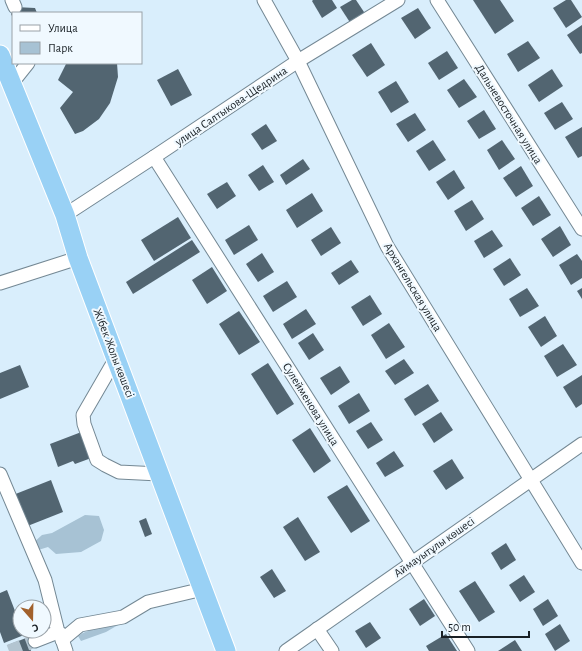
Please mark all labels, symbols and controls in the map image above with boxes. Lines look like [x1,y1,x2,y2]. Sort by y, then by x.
legend [12,12,142,64]
text: Улица [48,22,78,34]
text: Парк [48,42,73,54]
street label: Дальневосточная улица [473,62,545,167]
street label: улица Салтыкова-Щедрина [172,64,290,149]
street label: Архангельская улица [381,241,444,334]
street label: Жібек Жолы көшесі [91,307,137,399]
street label: Сулейменова улица [280,360,342,449]
street label: Аймауытұлы көшесі [391,515,477,580]
north arrow [12,599,52,639]
scale bar [442,613,529,639]
text: 50 m [448,621,471,633]
text: С [31,622,40,634]

